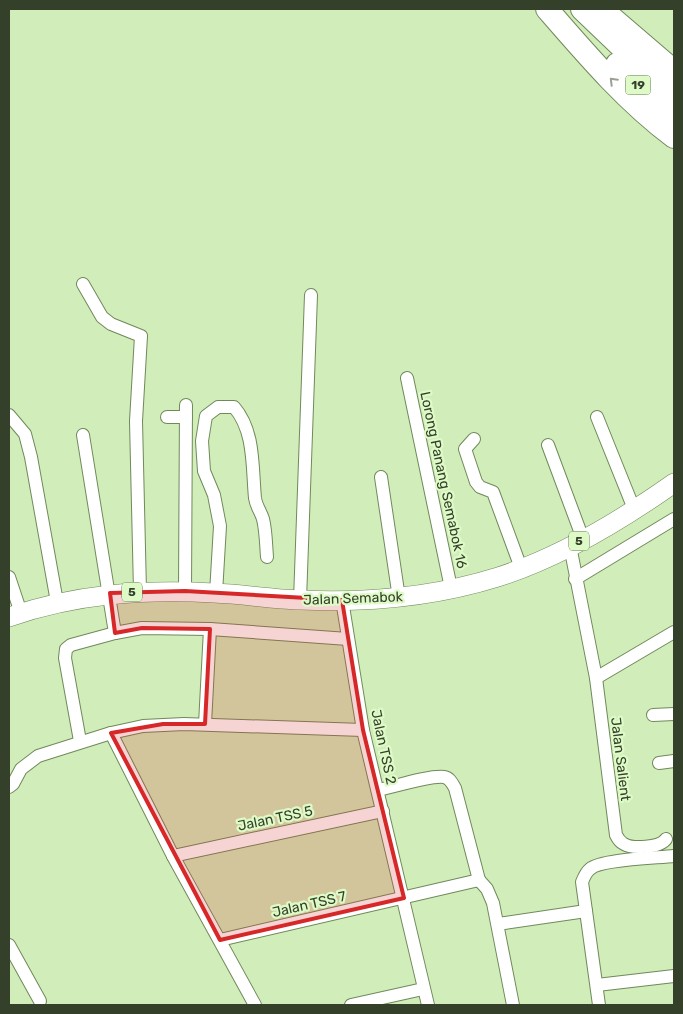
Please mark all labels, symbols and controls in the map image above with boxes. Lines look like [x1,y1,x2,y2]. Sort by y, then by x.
road number: 19 [626,76,650,94]
one-way arrow [609,78,618,87]
street label: Lorong Panang Semabok 16 [416,390,471,570]
road number: 5 [569,532,589,550]
road number: 5 [122,582,142,602]
street label: Jalan Semabok [303,588,404,609]
street label: Jalan TSS 2 [367,708,400,786]
street label: Jalan Salient [607,716,634,803]
street label: Jalan TSS 5 [236,802,314,835]
street label: Jalan TSS 7 [271,888,348,921]

